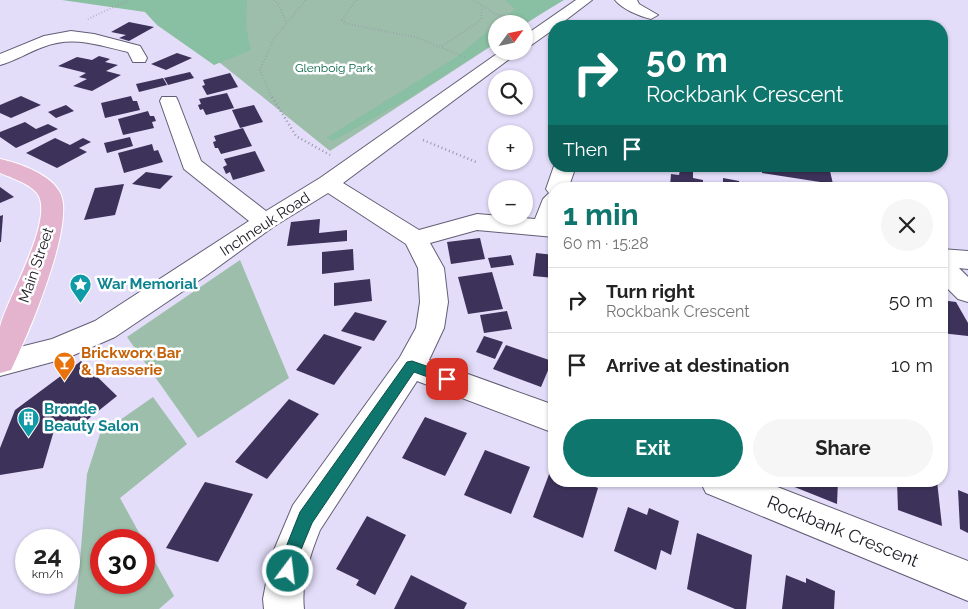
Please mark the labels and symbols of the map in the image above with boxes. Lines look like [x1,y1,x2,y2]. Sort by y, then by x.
north arrow [488,15,532,60]
park label: Glenboig Park [295,61,374,75]
street label: Inchneuk Road [217,188,313,260]
street label: Main Street [15,225,57,305]
place icon: War Memorial [69,272,93,303]
place label: War Memorial [97,275,198,293]
place label: Brickworx Bar & Brasserie [81,344,181,379]
bar icon: Brickworx Bar & Brasserie [53,350,77,381]
pin [426,358,468,400]
place label: Bronde Beauty Salon [44,400,139,435]
building icon: Bronde Beauty Salon [16,406,40,437]
street label: Rockbank Crescent [764,491,922,571]
speed limit sign: 30 [90,529,155,594]
position arrow [261,544,313,596]

